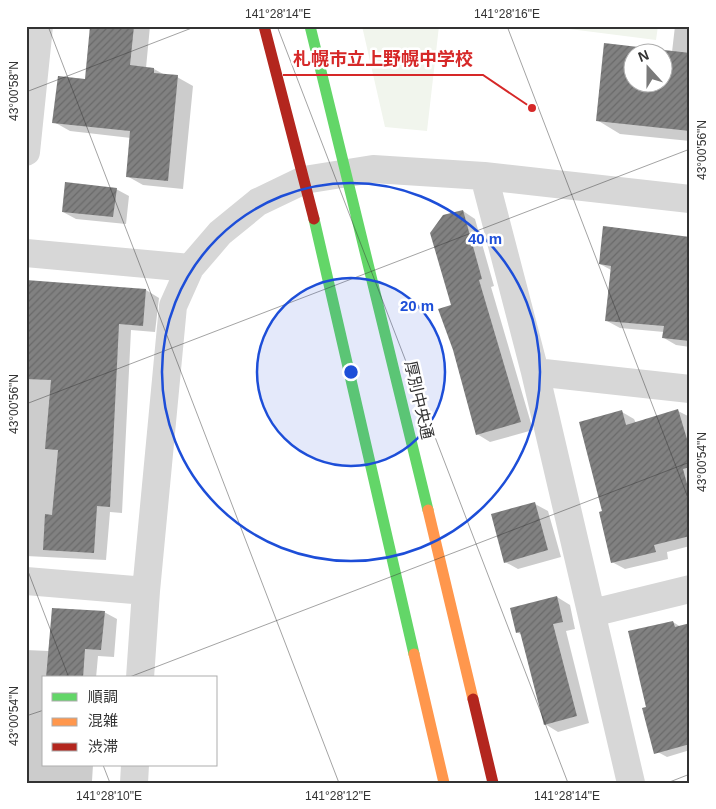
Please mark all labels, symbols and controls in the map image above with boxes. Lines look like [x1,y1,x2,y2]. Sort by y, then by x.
text: 141°28'14"E [245,7,311,21]
text: 141°28'16"E [474,7,540,21]
callout: 札幌市立上野幌中学校 [283,42,483,75]
north arrow [624,42,674,92]
text: N [636,47,651,65]
text: 札幌市立上野幌中学校 [293,49,473,69]
text: 43°00'58"N [7,61,21,121]
text: 43°00'56"N [695,120,709,180]
text: 40 m [468,230,502,247]
text: 20 m [400,297,434,314]
street label: 厚別中央通 [402,359,436,441]
centre of rings [342,363,360,381]
text: 43°00'56"N [7,374,21,434]
text: 43°00'54"N [695,432,709,492]
legend [42,676,218,766]
text: 43°00'54"N [7,686,21,746]
text: 順調 [88,688,118,705]
text: 混雑 [88,712,118,729]
text: 渋滞 [88,738,118,755]
text: 141°28'10"E [76,789,142,803]
text: 141°28'12"E [305,789,371,803]
text: 141°28'14"E [534,789,600,803]

